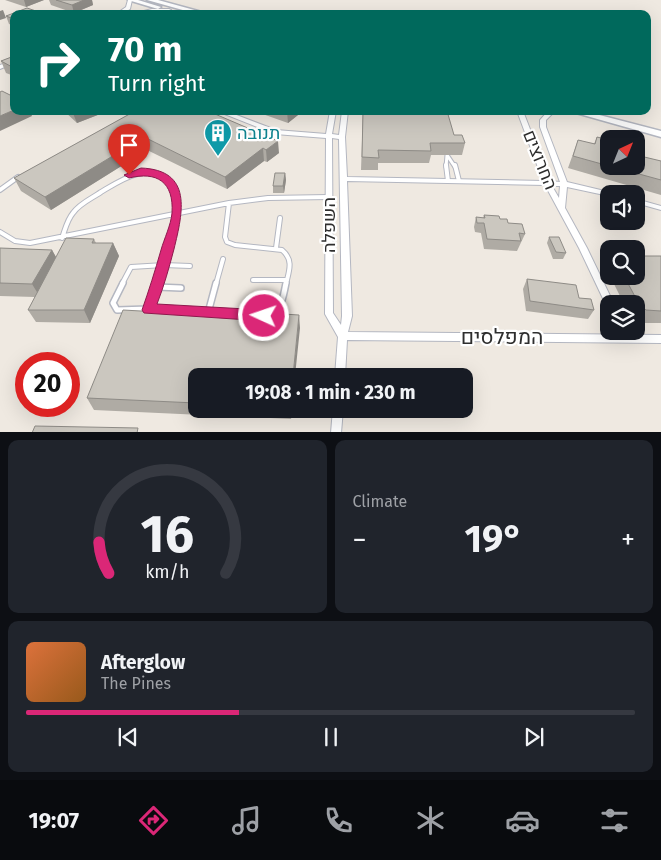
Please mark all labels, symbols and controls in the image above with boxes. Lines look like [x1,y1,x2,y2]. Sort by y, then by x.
text: 70 m [108,28,182,70]
icon: right [25,30,90,95]
text: Turn right [108,70,205,97]
building icon: תנובה [203,118,233,157]
place label: תנובה [237,122,280,144]
pin [108,124,150,175]
street label: החרוצים [518,127,562,193]
north arrow [600,130,645,175]
map controls [600,130,645,340]
icon: arrive [115,131,143,159]
button: sound [600,185,645,230]
street label: השפלה [318,197,340,253]
button: search [600,240,645,285]
position arrow [237,289,289,341]
button: layers [600,295,645,340]
street label: המפלסים [461,324,543,350]
speed limit sign: 20 [15,352,80,417]
text: 19:08 · 1 min · 230 m [245,381,416,404]
text: Climate [353,492,407,511]
text: 16 [141,503,194,566]
text: 19° [464,516,523,562]
text: − [353,523,367,556]
text: + [621,523,635,556]
text: km/h [145,561,189,583]
text: Afterglow [101,651,185,674]
text: The Pines [101,674,171,693]
icon: previous [114,723,142,751]
icon: pause [317,723,345,751]
icon: next [520,723,548,751]
icon: directions [136,803,171,838]
icon: music [229,803,264,838]
icon: phone [321,803,356,838]
icon: climate [413,803,448,838]
icon: car [505,803,540,838]
icon: filters [597,803,632,838]
text: 19:07 [29,807,79,834]

